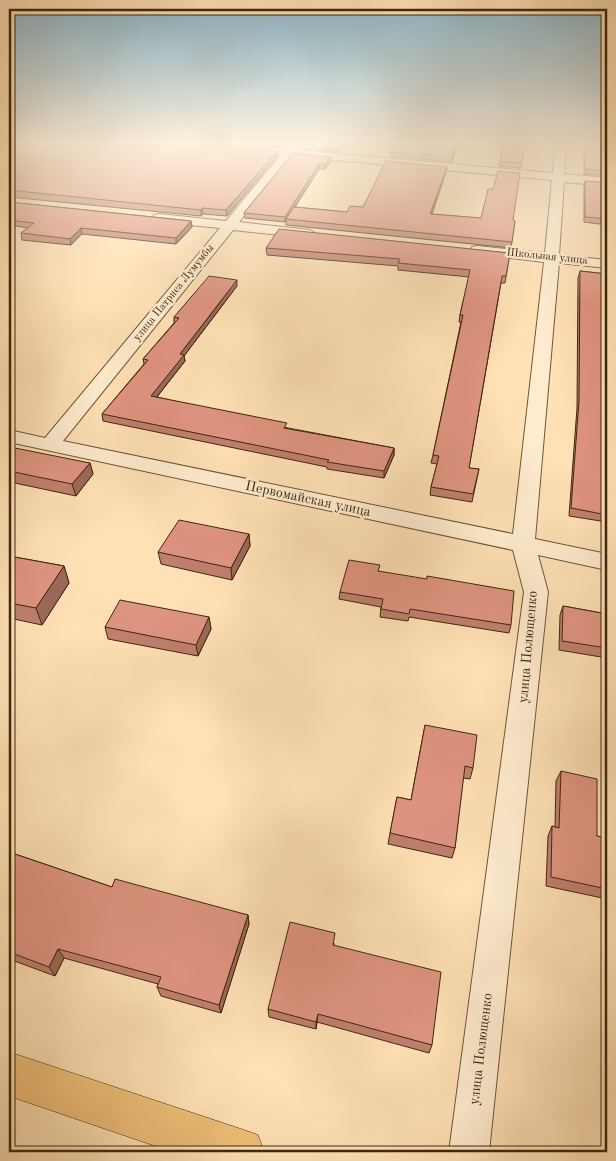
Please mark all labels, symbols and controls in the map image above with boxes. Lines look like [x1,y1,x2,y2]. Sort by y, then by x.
street label: улица Патриса Лумумбы [132,243,216,343]
street label: Школьная улица [506,247,589,267]
street label: Первомайская улица [244,479,372,519]
street label: улица Полющенко [516,590,540,704]
street label: улица Полющенко [467,992,495,1106]

